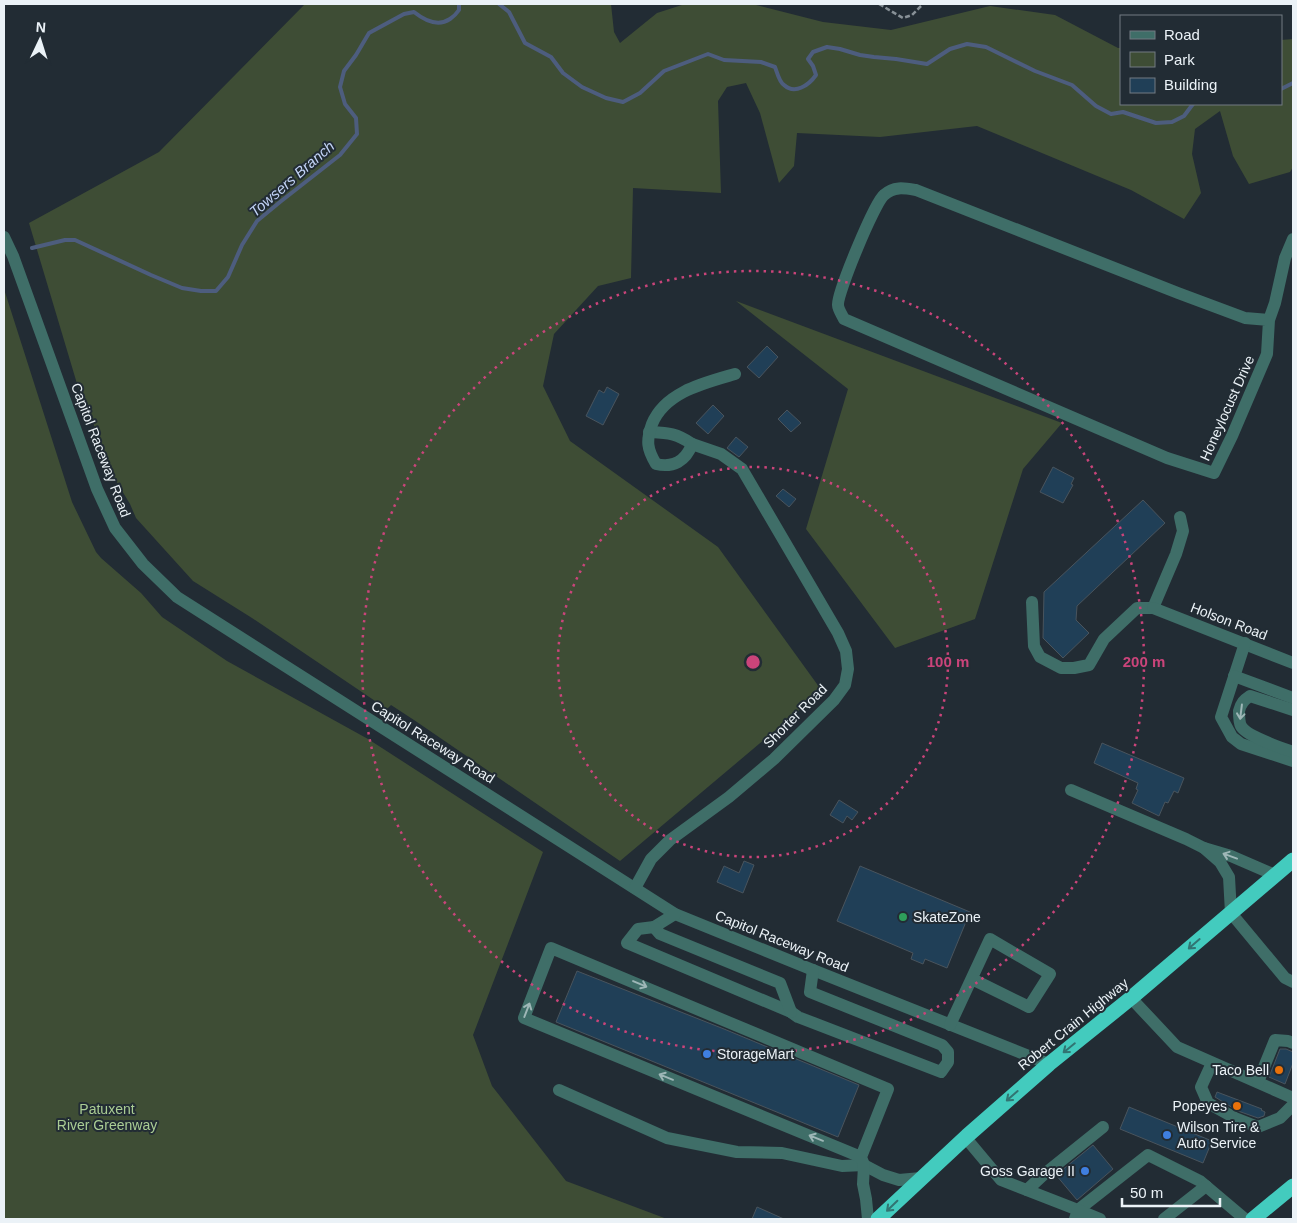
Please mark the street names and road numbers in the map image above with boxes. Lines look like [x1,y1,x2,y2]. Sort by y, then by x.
street label: Honeylocust Drive [1197,353,1257,463]
street label: Capitol Raceway Road [68,381,134,519]
street label: Holson Road [1188,599,1270,643]
street label: Shorter Road [760,681,830,751]
street label: Capitol Raceway Road [368,697,498,787]
street label: Capitol Raceway Road [713,907,851,975]
street label: Robert Crain Highway [1015,975,1131,1073]

